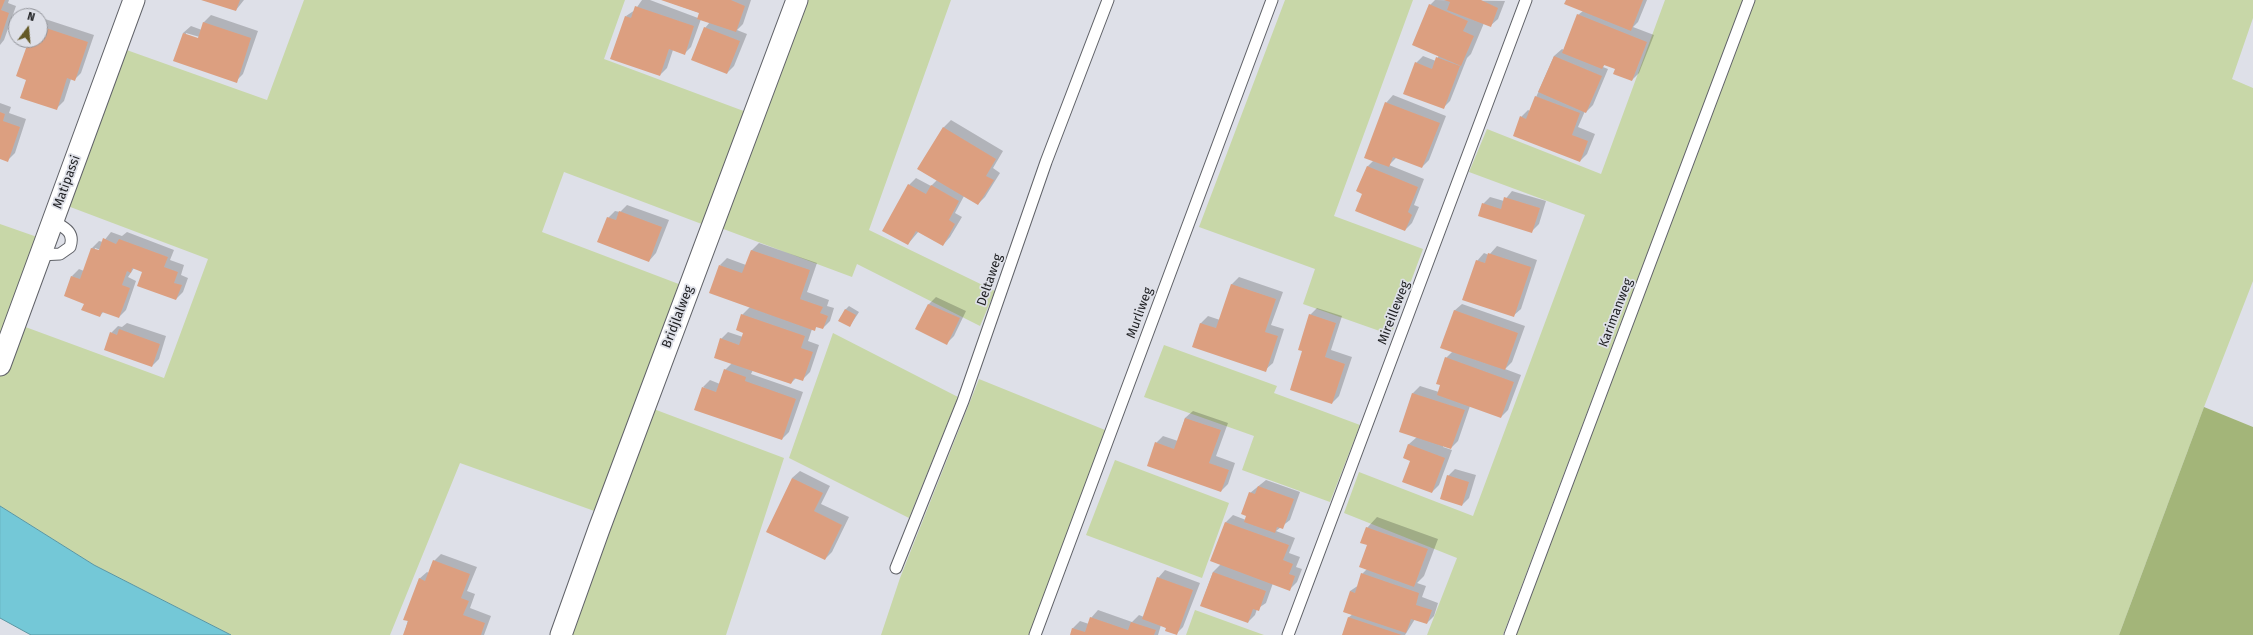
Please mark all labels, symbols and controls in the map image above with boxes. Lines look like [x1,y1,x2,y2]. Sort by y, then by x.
north arrow [8,8,48,48]
text: N [26,10,36,24]
street label: Matipassi [50,153,84,211]
street label: Deltaweg [974,252,1006,308]
street label: Karimanweg [1596,276,1636,350]
street label: Mireilleweg [1375,279,1413,347]
street label: Bridjlalweg [659,284,697,350]
street label: Murliweg [1124,285,1156,341]

